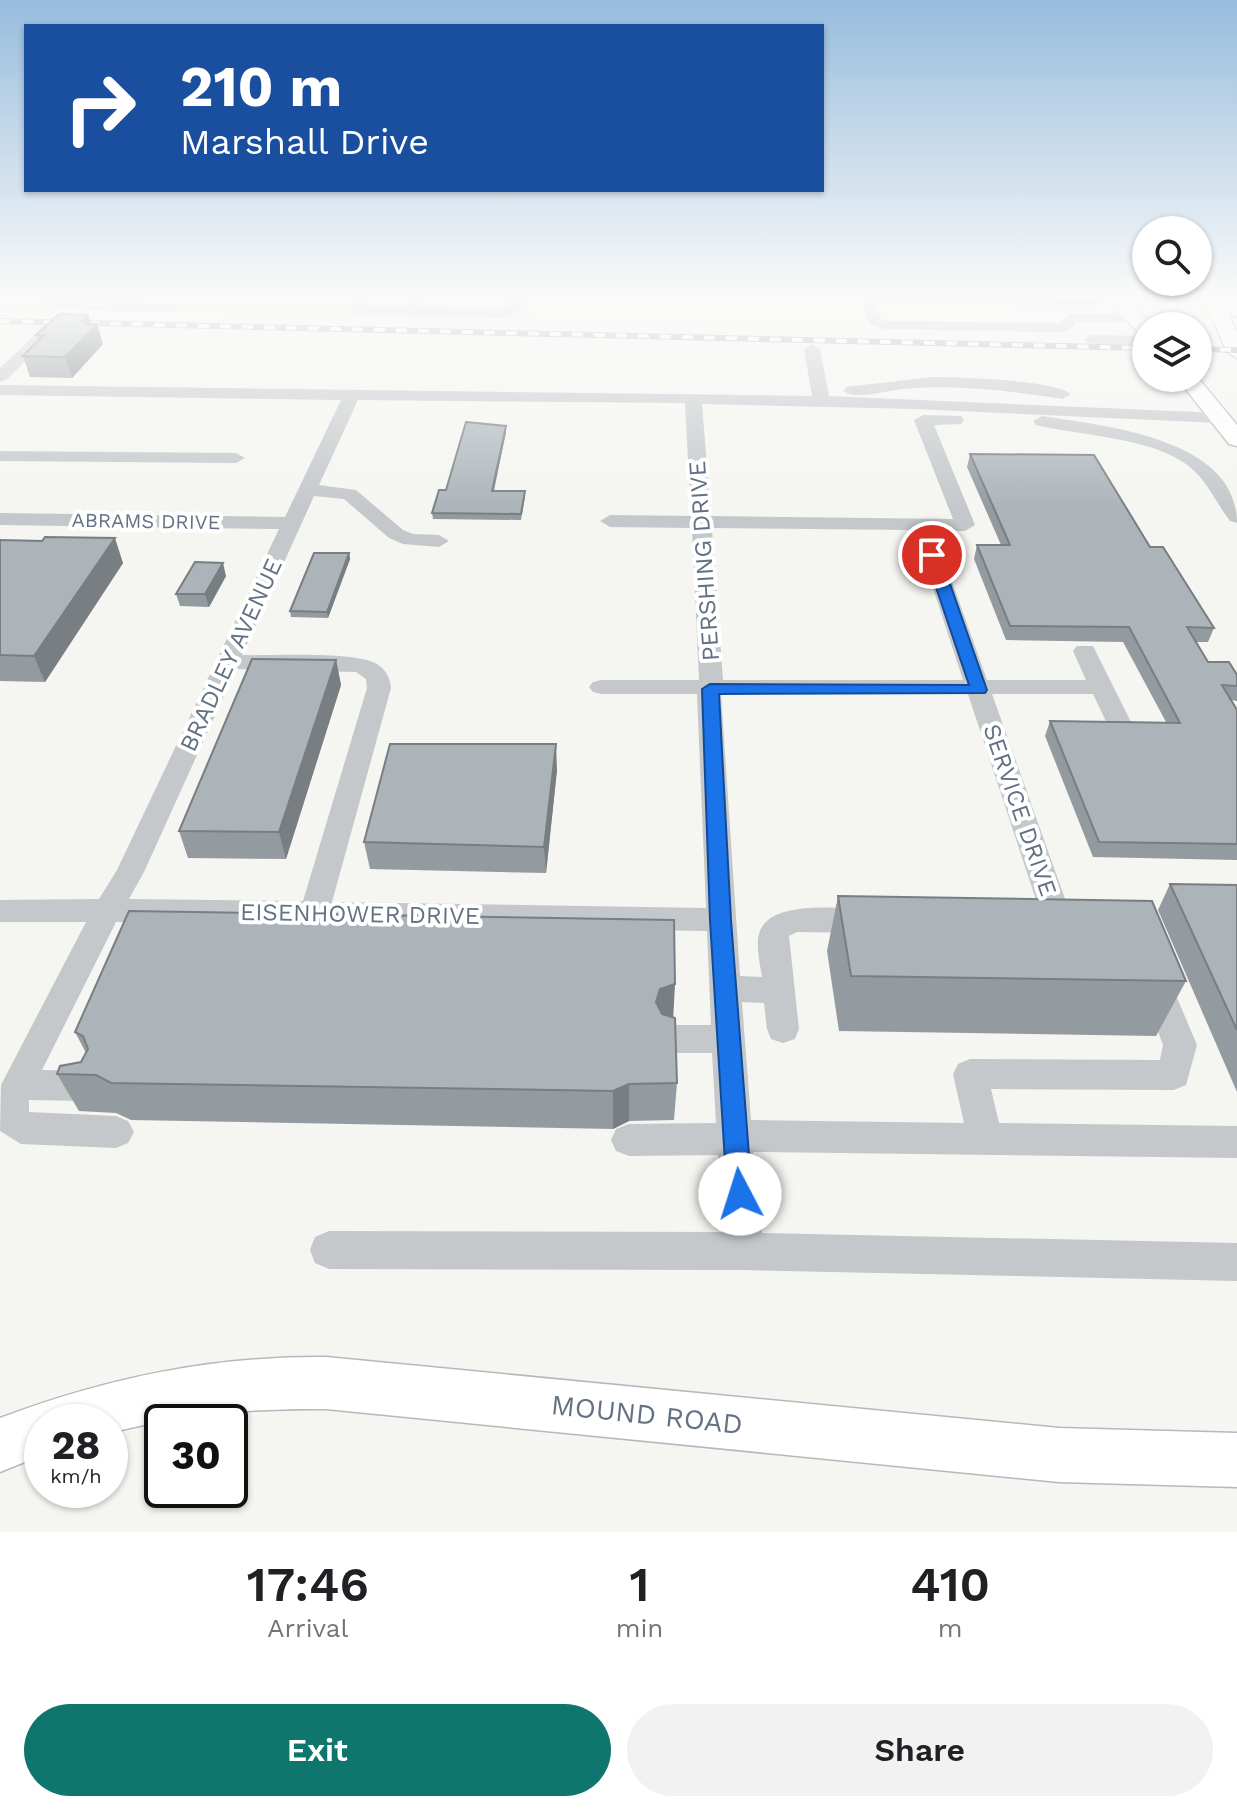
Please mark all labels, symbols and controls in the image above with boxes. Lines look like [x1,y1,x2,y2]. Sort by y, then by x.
text: 210 m [180,54,342,120]
icon: right [48,56,152,160]
text: Marshall Drive [180,121,429,163]
map controls [1132,216,1212,392]
button: search [1132,216,1212,296]
button: layers [1132,312,1212,392]
street label: PERSHING DRIVE [683,460,725,662]
street label: ABRAMS DRIVE [71,508,221,534]
pin [898,521,966,589]
icon: arrive [910,533,954,577]
street label: BRADLEY AVENUE [174,554,288,756]
street label: SERVICE DRIVE [977,720,1063,900]
street label: EISENHOWER DRIVE [240,898,480,930]
position arrow [698,1152,782,1236]
street label: MOUND ROAD [550,1388,744,1441]
speed limit sign: 30 [144,1404,248,1508]
text: 28 [52,1422,100,1469]
text: km/h [50,1464,102,1488]
text: 17:46 [247,1556,369,1613]
text: 1 [630,1556,650,1613]
text: 410 [910,1556,990,1613]
text: Arrival [267,1613,348,1643]
text: min [616,1613,663,1643]
text: m [938,1613,963,1643]
button: Exit [24,1704,611,1796]
button: Share [627,1704,1213,1796]

